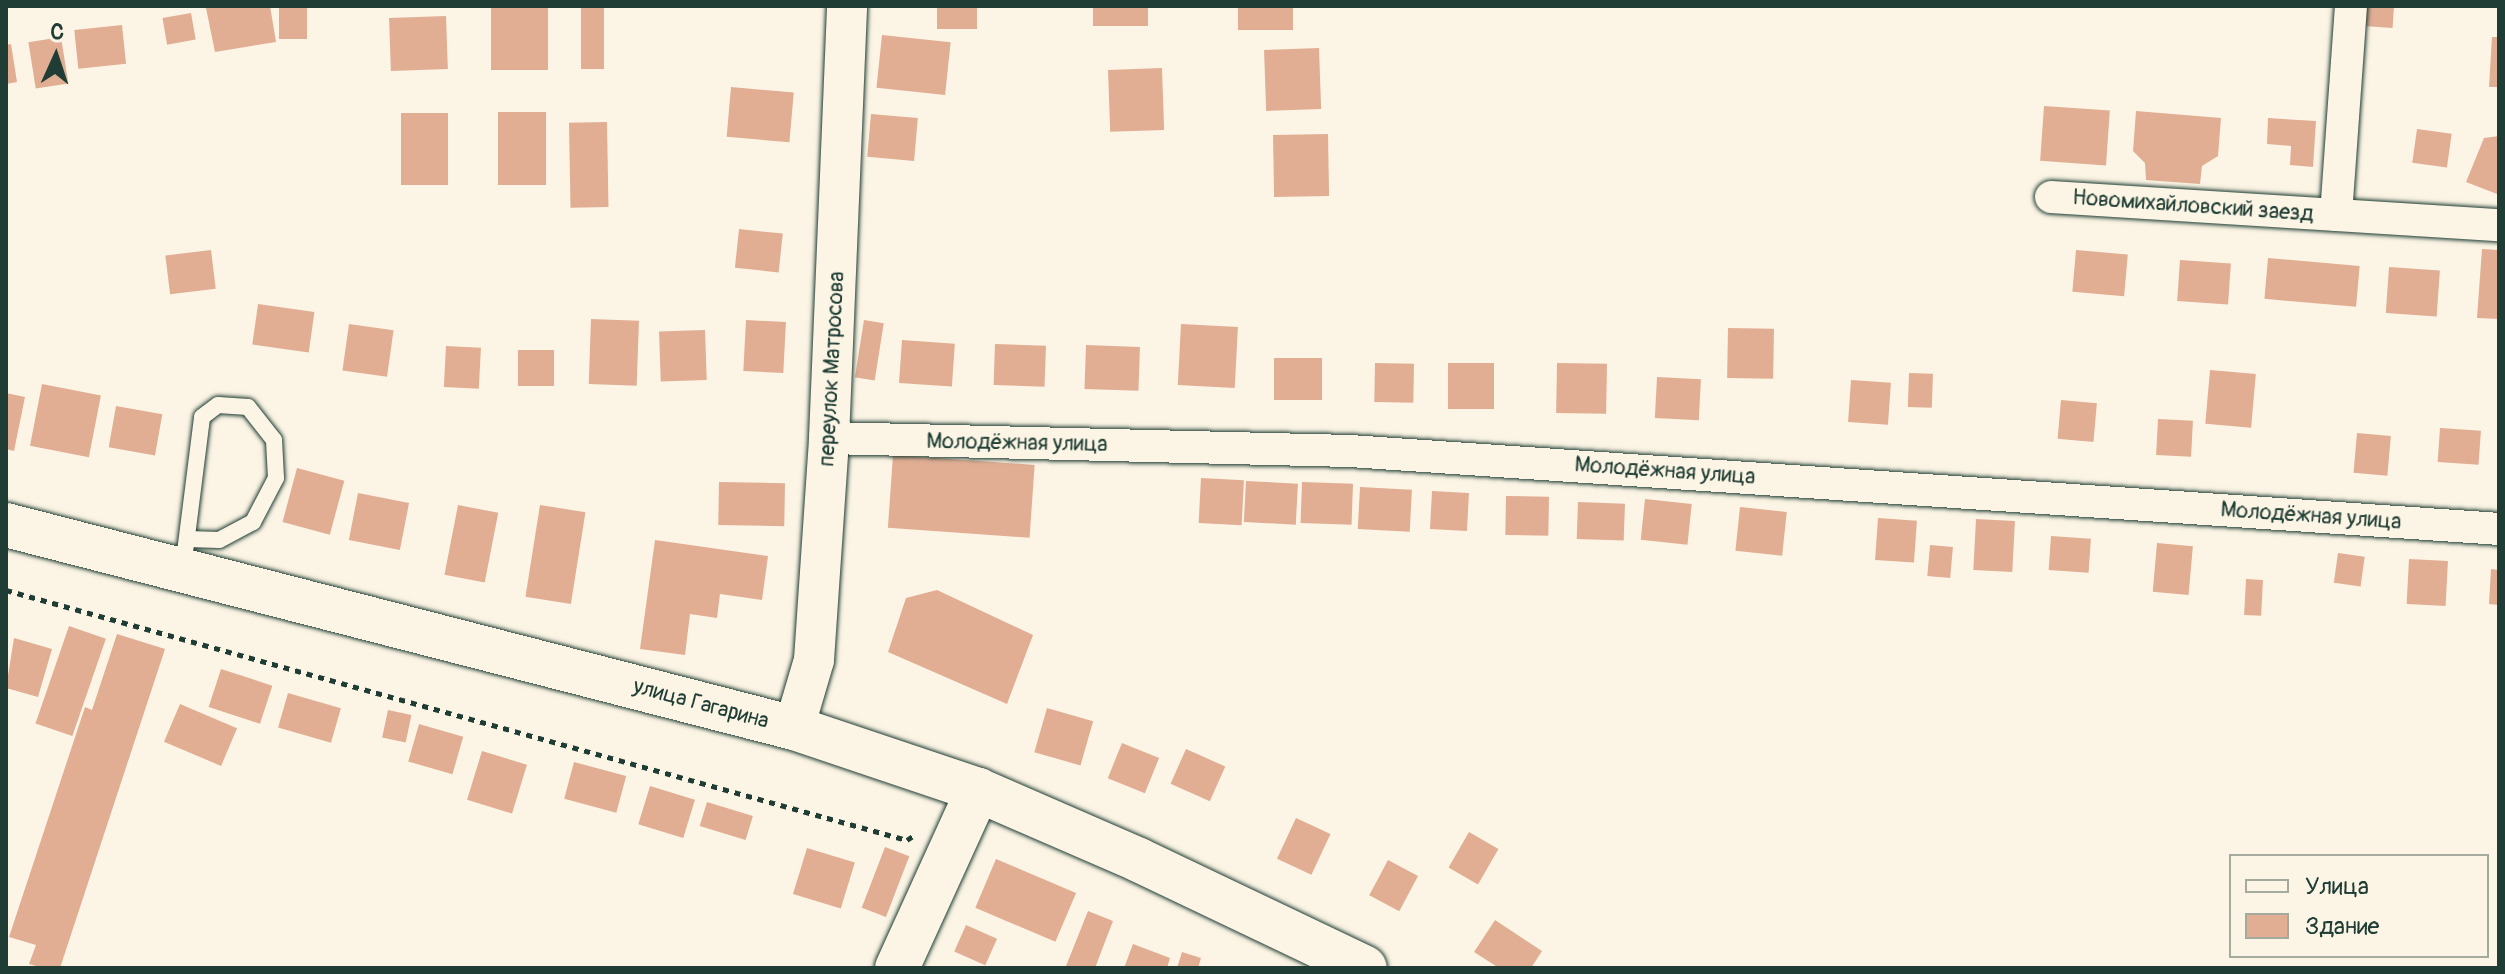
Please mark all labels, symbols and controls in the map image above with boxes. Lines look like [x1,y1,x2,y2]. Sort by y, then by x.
north arrow [16,16,96,96]
text: С [50,18,65,46]
street label: Новомихайловский заезд [2071,184,2315,228]
street label: переулок Матросова [814,271,850,467]
street label: Молодёжная улица [926,428,1108,458]
street label: Молодёжная улица [1574,452,1756,490]
street label: Молодёжная улица [2220,497,2402,535]
street label: улица Гагарина [630,673,772,735]
legend [2229,854,2489,958]
text: Улица [2305,872,2369,901]
text: Здание [2305,912,2379,941]

